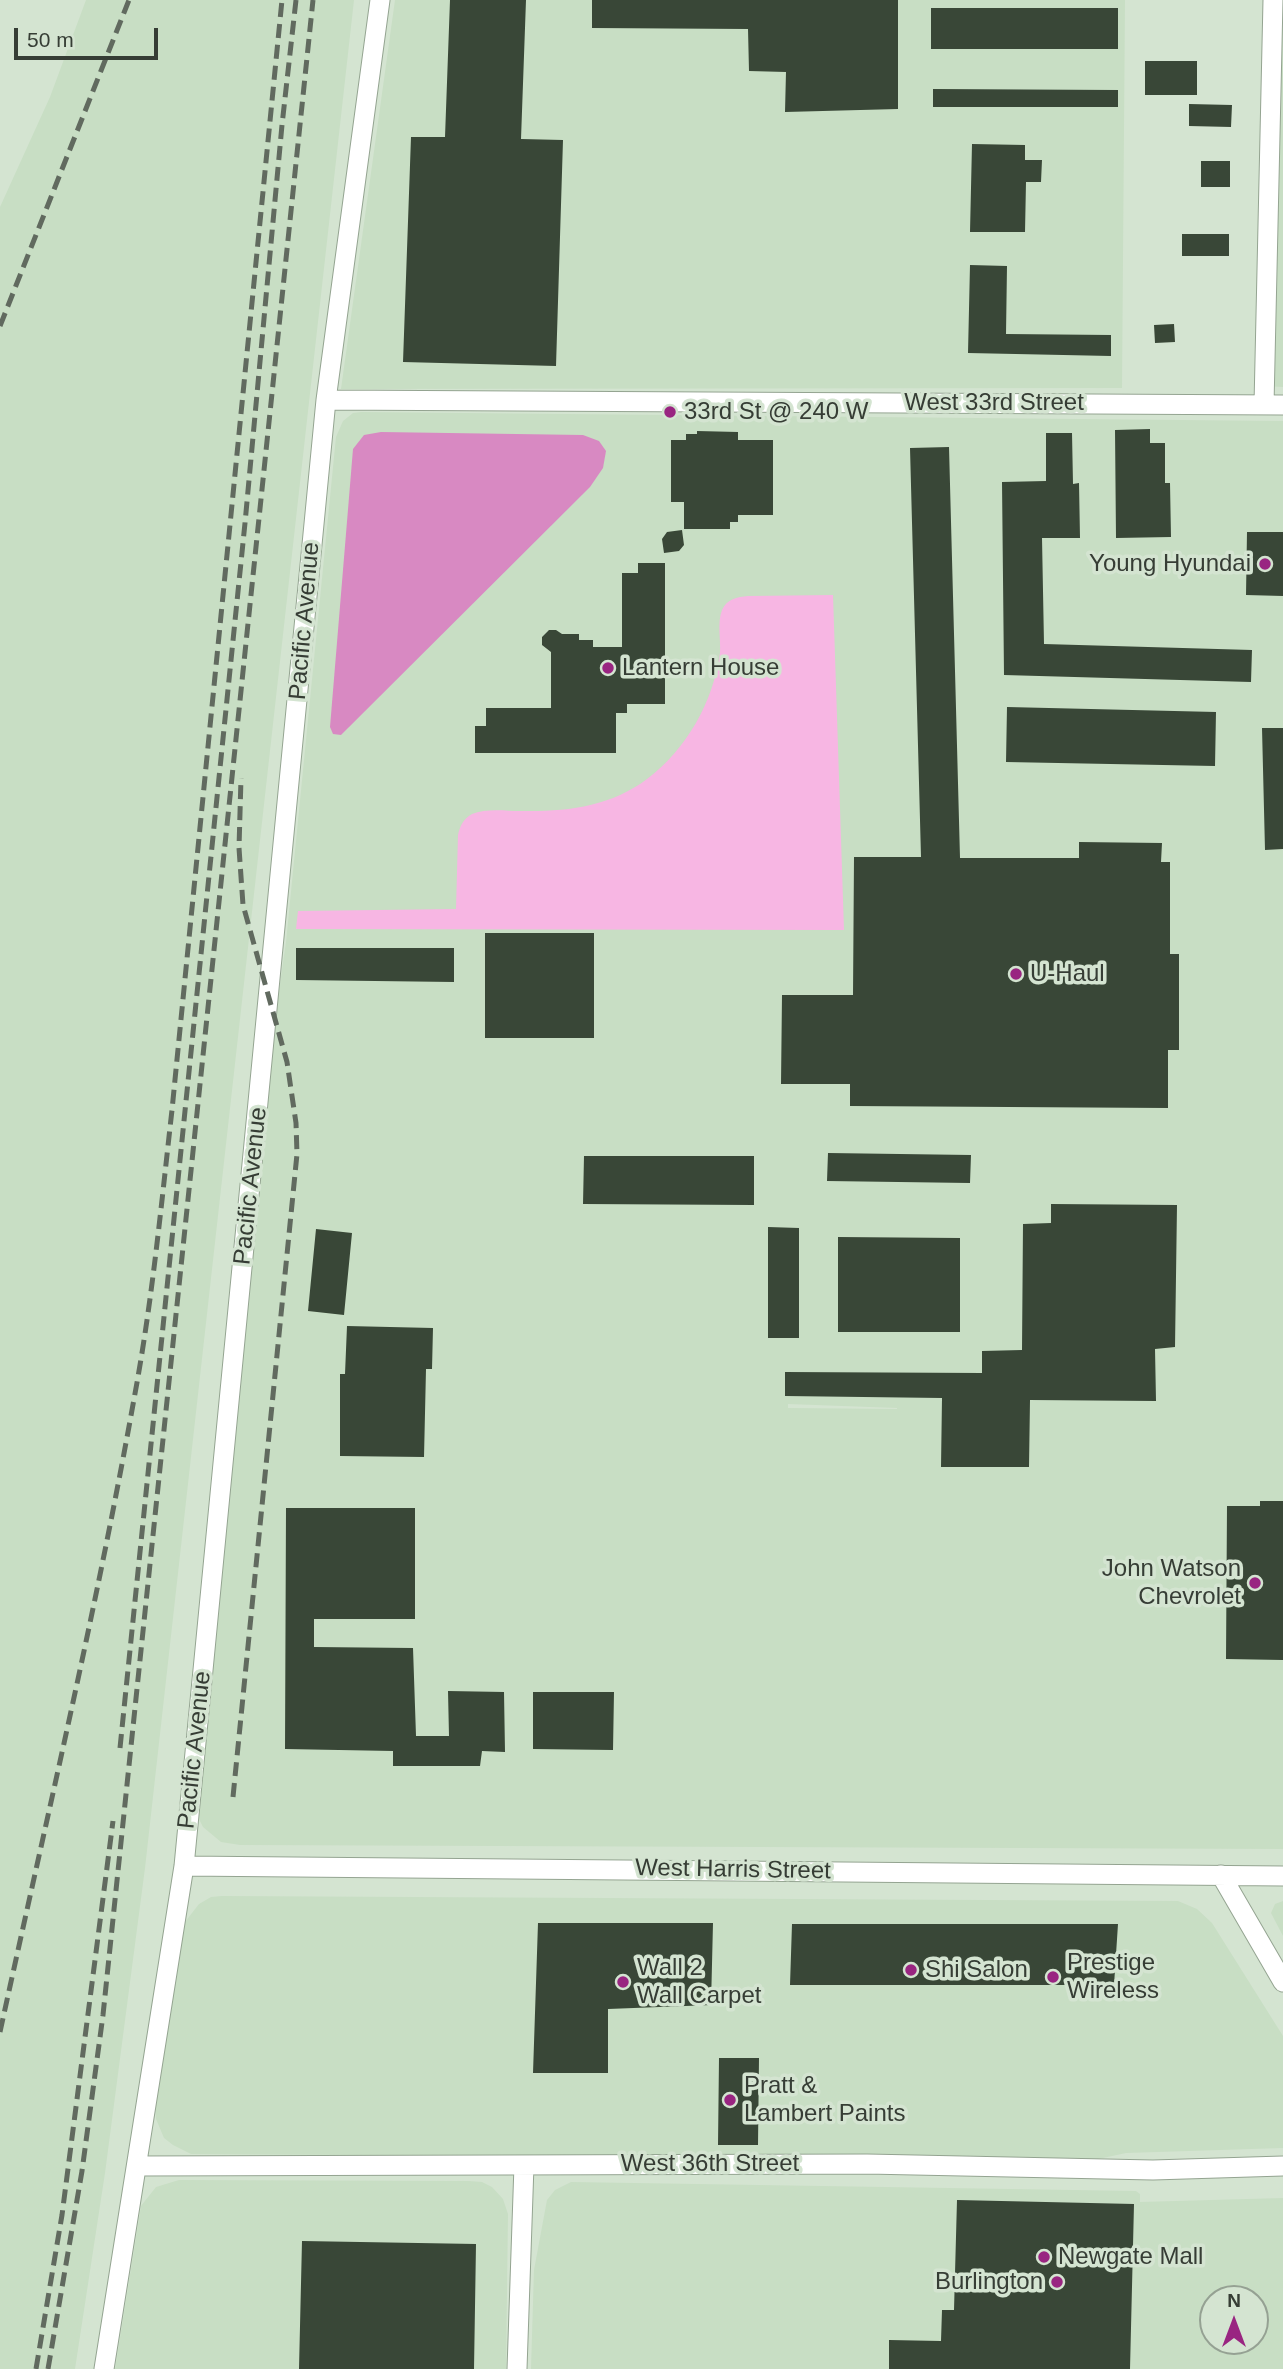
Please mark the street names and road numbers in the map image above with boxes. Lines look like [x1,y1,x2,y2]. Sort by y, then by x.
street label: West 33rd Street [904,389,1084,417]
street label: Pacific Avenue [284,541,326,701]
street label: Pacific Avenue [228,1106,274,1266]
street label: Pacific Avenue [172,1670,218,1830]
street label: West Harris Street [635,1854,831,1886]
street label: West 36th Street [621,2150,799,2178]

